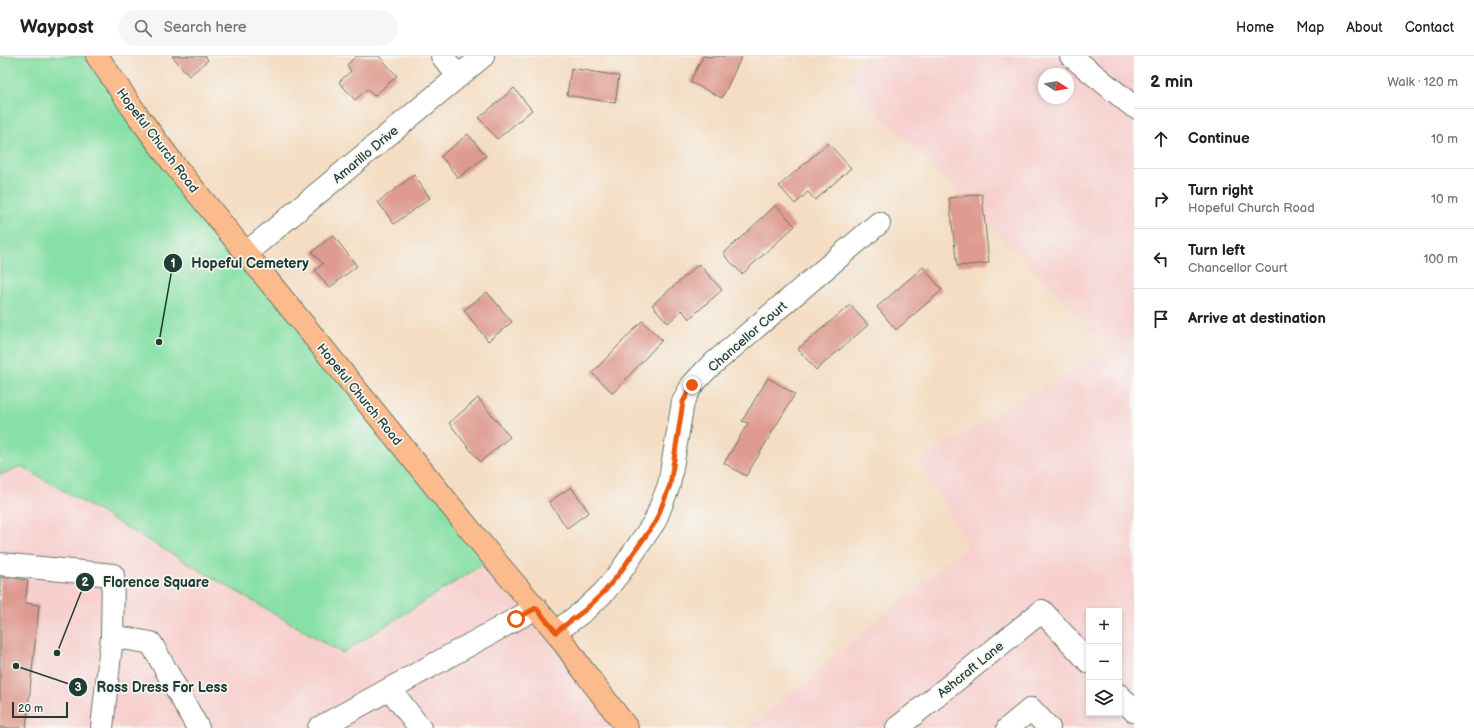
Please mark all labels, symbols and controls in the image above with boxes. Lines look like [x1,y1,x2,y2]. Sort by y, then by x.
search box [118,10,398,46]
text: Waypost [20,16,94,39]
icon: search [132,17,154,39]
text: Search here [164,18,247,37]
text: Home [1236,19,1274,36]
text: Map [1296,19,1324,36]
text: About [1346,19,1383,36]
text: Contact [1405,19,1454,36]
north arrow [1038,68,1074,104]
text: 2 min [1150,72,1193,92]
text: Walk · 120 m [1387,74,1458,90]
street label: Hopeful Church Road [113,85,202,196]
street label: Amarillo Drive [329,122,402,187]
icon: ahead [1150,128,1172,150]
text: Continue [1188,129,1250,148]
text: 10 m [1431,131,1458,147]
text: Turn right [1188,181,1253,200]
icon: right [1150,188,1172,210]
text: 10 m [1431,191,1458,207]
text: Hopeful Church Road [1188,200,1315,216]
text: Turn left [1188,241,1245,260]
icon: left [1150,248,1172,270]
callout: Hopeful Cemetery [163,250,316,276]
text: 100 m [1423,251,1458,267]
text: Hopeful Cemetery [191,255,309,272]
text: 1 [170,256,176,271]
text: Chancellor Court [1188,260,1288,276]
street label: Chancellor Court [705,298,790,375]
icon: arrive [1150,308,1172,330]
text: Arrive at destination [1188,309,1326,328]
street label: Hopeful Church Road [313,340,405,449]
route end [683,376,701,394]
callout: Florence Square [75,569,218,595]
text: Florence Square [103,574,209,591]
text: 2 [81,575,89,590]
map controls [1086,608,1122,716]
button: + [1086,608,1122,644]
route start [507,610,525,628]
street label: Ashcraft Lane [934,638,1007,701]
button: − [1086,644,1122,680]
callout: Ross Dress For Less [68,674,235,700]
text: Ross Dress For Less [97,679,228,696]
text: 3 [74,680,82,695]
button: layers [1086,680,1122,716]
scale bar [12,700,68,719]
text: 20 m [18,702,43,715]

